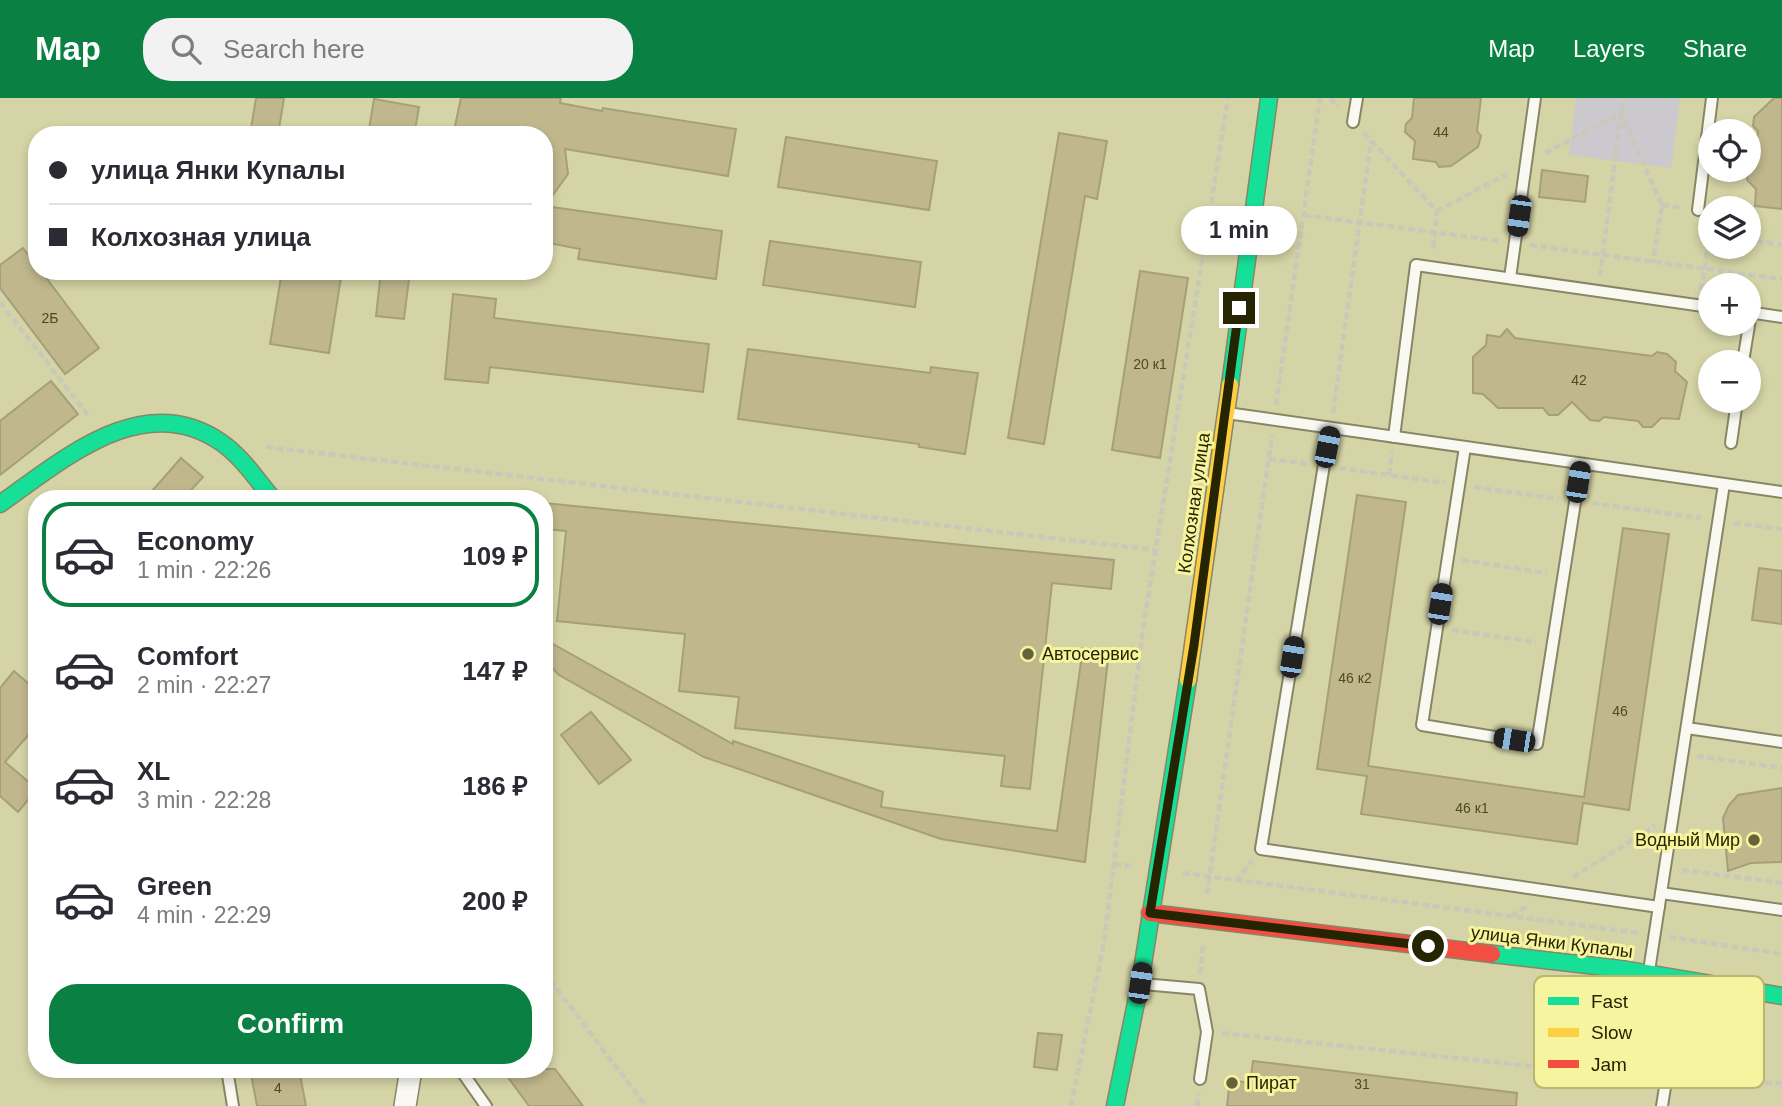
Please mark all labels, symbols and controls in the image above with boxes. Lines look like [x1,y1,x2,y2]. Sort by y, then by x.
search box [143,18,633,81]
text: Map [35,30,101,67]
icon: search [167,30,205,68]
text: Search here [223,34,365,64]
text: Map [1488,35,1535,62]
text: Layers [1573,35,1645,62]
text: Share [1683,35,1747,62]
map controls [1698,119,1761,413]
button: locate [1698,119,1761,182]
house number: 44 [1433,124,1449,140]
text: улица Янки Купалы [91,155,345,185]
car [1506,194,1533,238]
button: layers [1698,196,1761,259]
callout: 1 min [1181,206,1297,256]
text: 1 min [1209,217,1269,243]
text: Колхозная улица [91,222,311,252]
button: + [1698,273,1761,336]
route end [1223,292,1255,324]
house number: 2Б [42,310,58,326]
button: − [1698,350,1761,413]
house number: 20 к1 [1133,356,1167,372]
house number: 42 [1571,372,1587,388]
car [1313,424,1342,470]
street label: Колхозная улица [1174,431,1214,575]
car [1565,460,1592,504]
icon: car [53,523,116,586]
text: Economy [137,526,254,556]
text: 109 ₽ [462,541,528,571]
text: 1 min · 22:26 [137,557,271,583]
car [1427,582,1454,626]
car [1279,635,1306,679]
icon: car [53,638,116,701]
text: Comfort [137,641,238,671]
place label: Автосервис [1042,644,1139,664]
marker: Автосервис [1020,646,1036,662]
text: 147 ₽ [462,656,528,686]
house number: 46 к2 [1338,670,1372,686]
text: 2 min · 22:27 [137,672,271,698]
house number: 46 [1612,703,1628,719]
car [1492,726,1537,754]
icon: car [53,753,116,816]
text: XL [137,756,170,786]
text: 186 ₽ [462,771,528,801]
text: 3 min · 22:28 [137,787,271,813]
house number: 46 к1 [1455,800,1489,816]
place label: Водный Мир [1635,830,1740,850]
marker: Водный Мир [1746,832,1762,848]
icon: car [53,868,116,931]
text: Green [137,871,212,901]
text: 200 ₽ [462,886,528,916]
text: 4 min · 22:29 [137,902,271,928]
street label: улица Янки Купалы [1470,922,1634,962]
route start [1412,930,1444,962]
car [1127,961,1154,1005]
legend [1534,976,1764,1088]
button: Confirm [49,984,532,1064]
text: Fast [1591,991,1629,1012]
text: Slow [1591,1022,1632,1043]
text: Jam [1591,1054,1627,1075]
place label: Пират [1246,1073,1297,1093]
marker: Пират [1224,1075,1240,1091]
house number: 31 [1354,1076,1370,1092]
house number: 4 [274,1080,282,1096]

